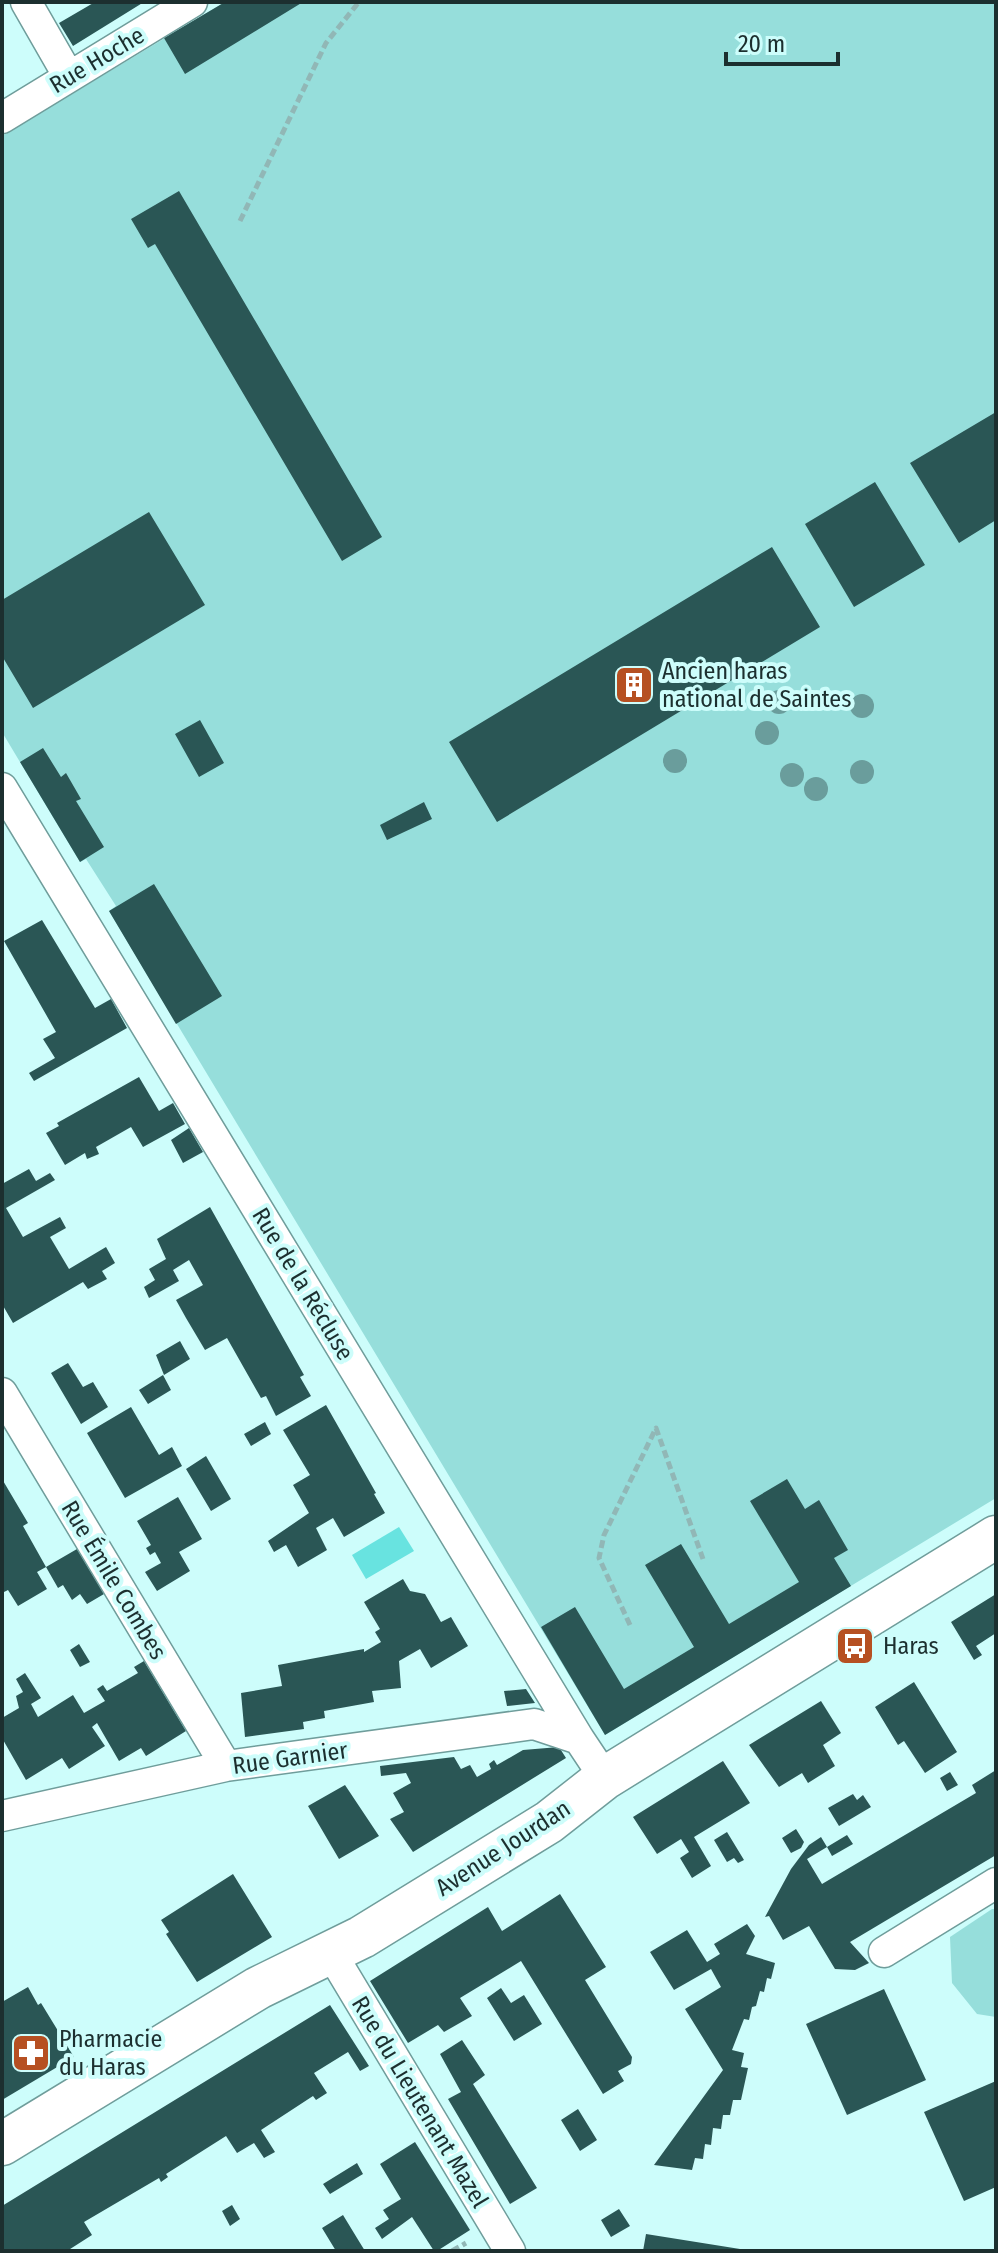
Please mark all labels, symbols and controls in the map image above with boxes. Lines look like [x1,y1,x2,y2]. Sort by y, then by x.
scale bar [726,16,838,66]
street label: Rue Hoche [45,21,149,99]
text: 20 m [738,30,785,58]
place label: Ancien haras national de Saintes [662,657,851,713]
building icon: Ancien haras national de Saintes [613,664,655,706]
street label: Rue de la Récluse [246,1203,360,1365]
street label: Rue Émile Combes [56,1495,173,1664]
bus stop icon: Haras [834,1625,876,1667]
place label: Haras [883,1632,939,1660]
street label: Rue Garnier [231,1736,350,1780]
street label: Avenue Jourdan [431,1794,575,1902]
street label: Rue du Lieutenant Mazel [346,1991,494,2213]
place label: Pharmacie du Haras [59,2025,162,2081]
pharmacy icon: Pharmacie du Haras [10,2032,52,2074]

